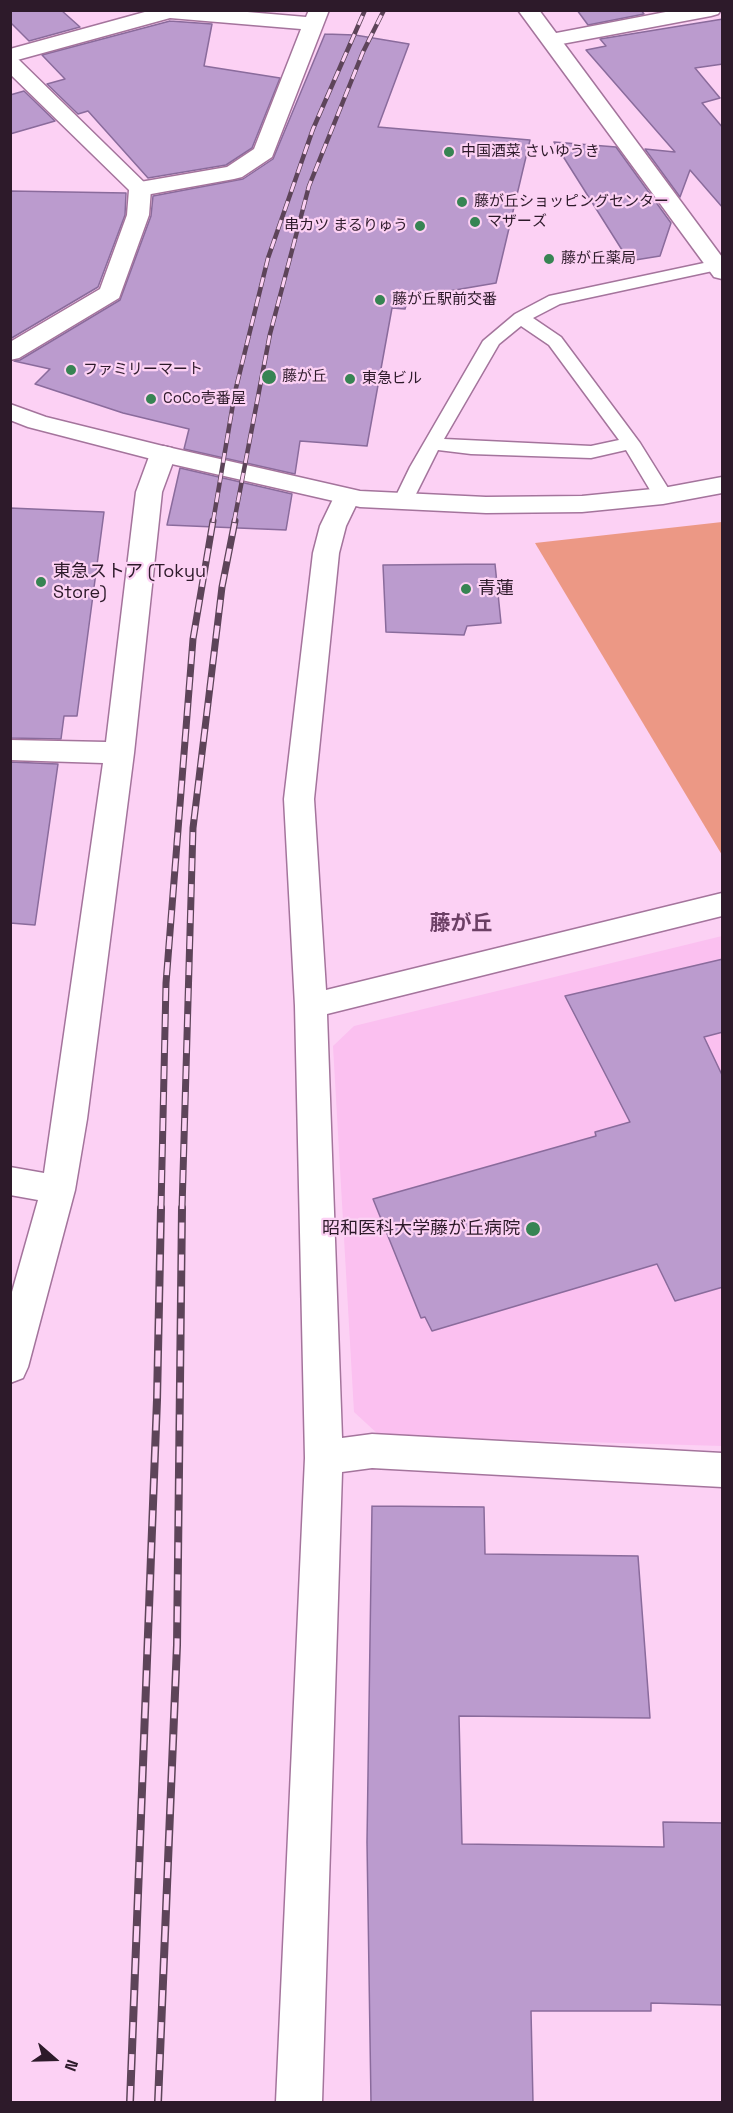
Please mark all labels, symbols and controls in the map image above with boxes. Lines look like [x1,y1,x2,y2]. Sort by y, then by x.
place label: 中国酒菜 さいゆうき [461,143,600,161]
marker: 中国酒菜 さいゆうき [442,145,456,159]
place label: 藤が丘ショッピングセンター [474,193,669,211]
marker: 藤が丘ショッピングセンター [455,195,469,209]
place label: マザーズ [487,213,547,231]
marker: マザーズ [468,215,482,229]
place label: 串カツ まるりゅう [284,217,408,235]
marker: 串カツ まるりゅう [413,219,427,233]
place label: 藤が丘薬局 [561,250,636,268]
marker: 藤が丘薬局 [542,252,556,266]
place label: 藤が丘駅前交番 [392,291,497,309]
marker: 藤が丘駅前交番 [373,293,387,307]
place label: ファミリーマート [83,361,203,379]
marker: ファミリーマート [64,363,78,377]
marker: 藤が丘 [260,368,278,386]
place label: 藤が丘 [282,368,327,386]
place label: 東急ビル [362,370,422,388]
marker: 東急ビル [343,372,357,386]
place label: CoCo壱番屋 [163,390,246,408]
marker: CoCo壱番屋 [144,392,158,406]
place label: 東急ストア (Tokyu Store) [53,561,206,604]
marker: 東急ストア (Tokyu Store) [34,575,48,589]
place label: 青蓮 [478,578,514,600]
marker: 青蓮 [459,582,473,596]
district label: 藤が丘 [430,911,492,937]
place label: 昭和医科大学藤が丘病院 [322,1218,520,1240]
marker: 昭和医科大学藤が丘病院 [524,1220,542,1238]
north arrow [24,2029,84,2089]
text: N [60,2057,83,2074]

